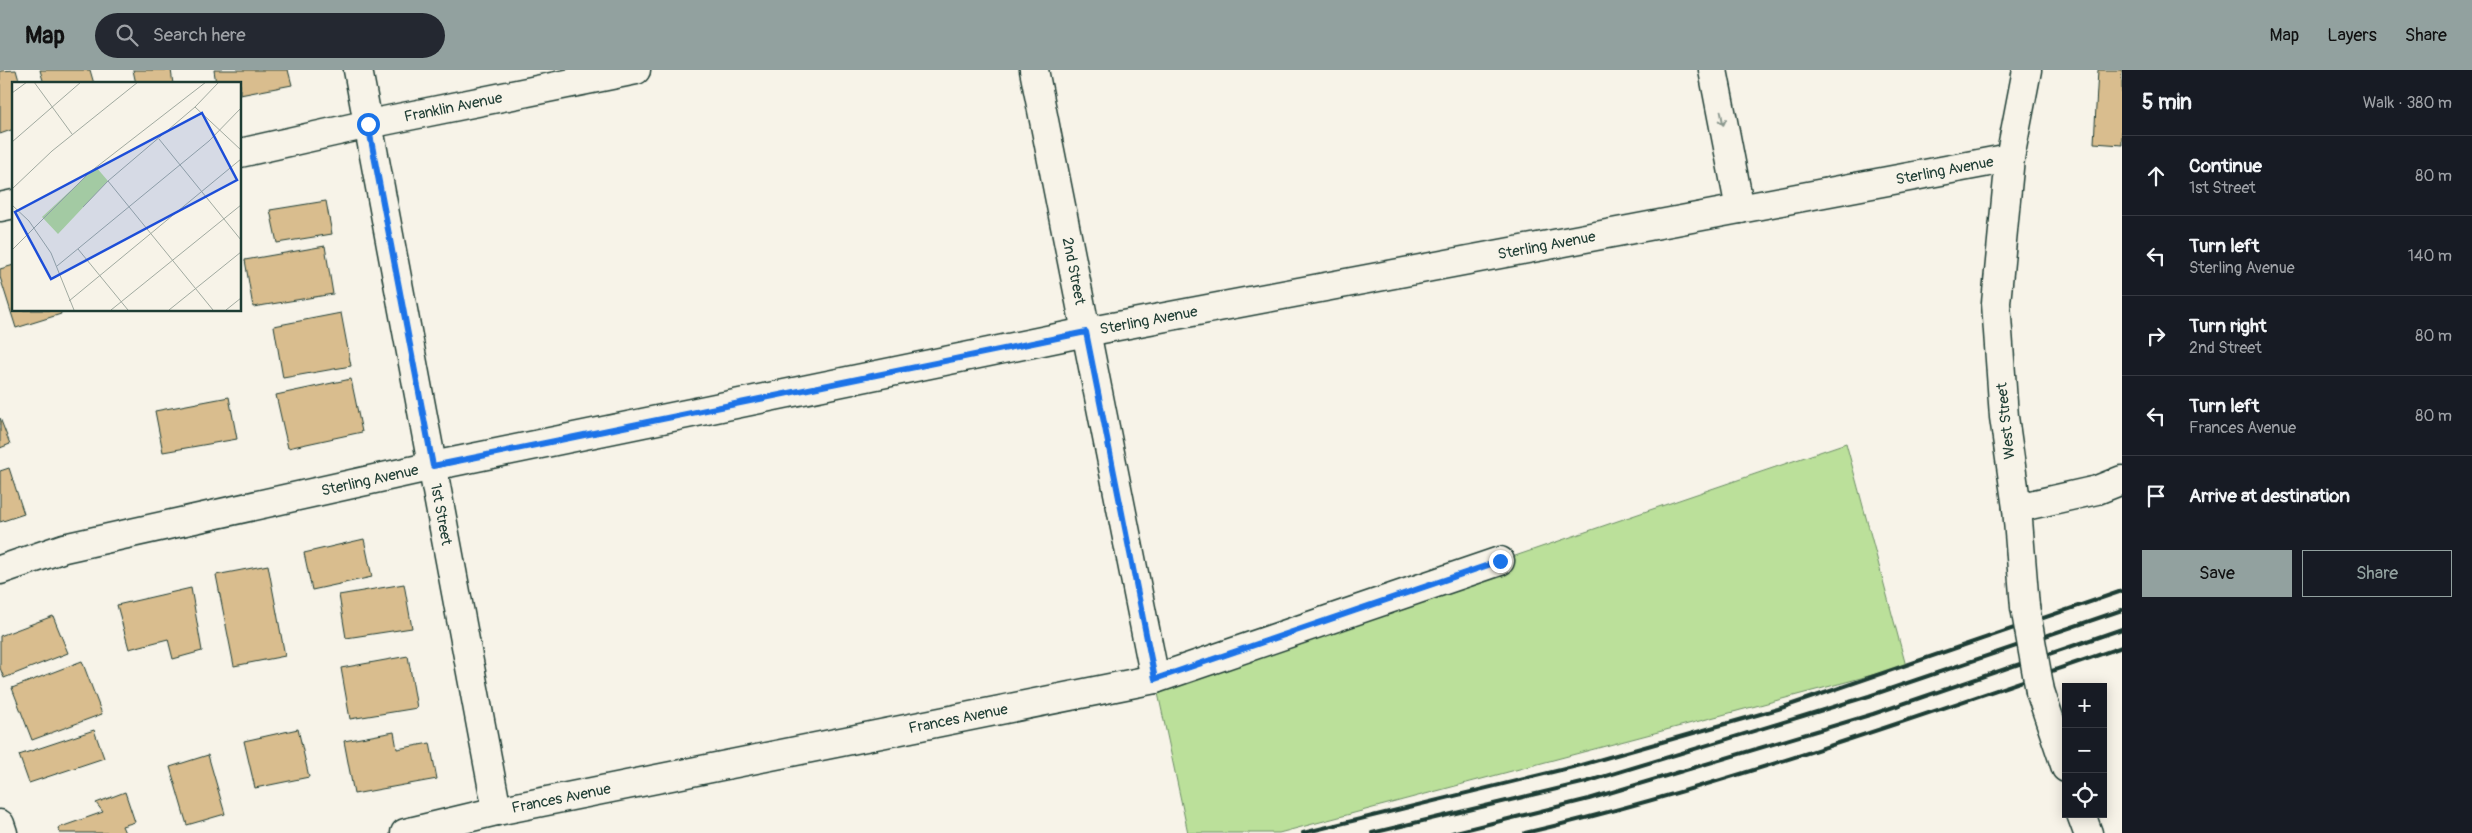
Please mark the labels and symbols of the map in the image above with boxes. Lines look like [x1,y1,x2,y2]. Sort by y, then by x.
inset map [12,82,241,311]
street label: Franklin Avenue [402,88,504,126]
one-way arrow [1718,109,1727,125]
route start [357,113,380,136]
street label: Sterling Avenue [1894,152,1996,189]
street label: Sterling Avenue [1496,227,1598,264]
street label: 2nd Street [1058,236,1090,307]
street label: Sterling Avenue [1098,302,1200,339]
street label: West Street [1992,381,2019,460]
street label: Sterling Avenue [319,460,421,500]
street label: 1st Street [426,482,457,548]
route end [1489,550,1512,573]
street label: Frances Avenue [907,699,1010,738]
street label: Frances Avenue [510,779,613,817]

